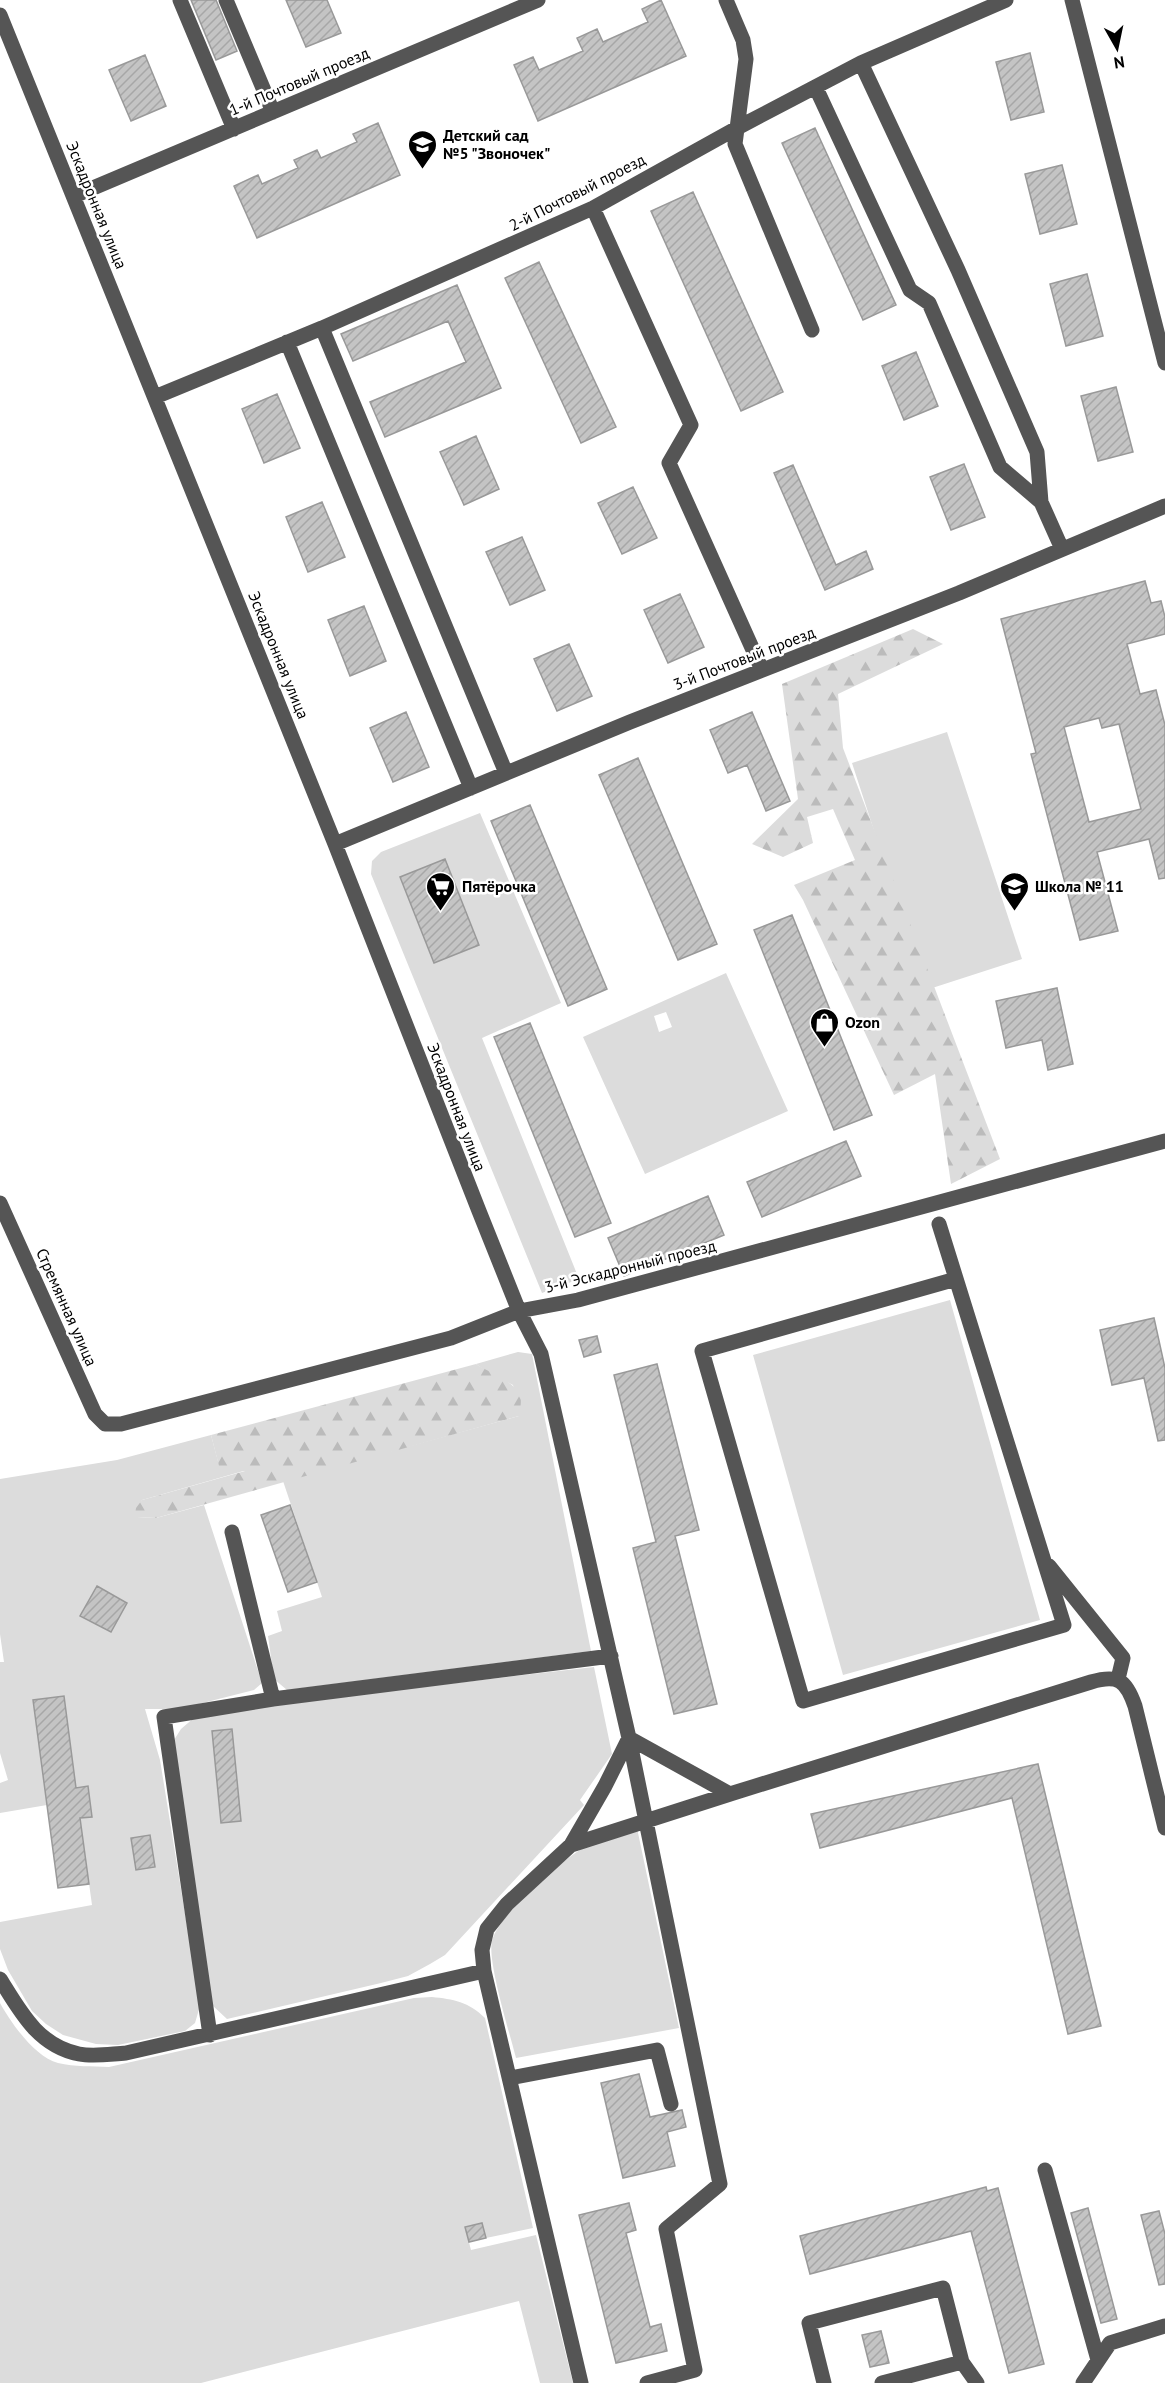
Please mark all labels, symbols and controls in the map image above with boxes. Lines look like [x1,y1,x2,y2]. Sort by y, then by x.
north arrow [1087,18,1147,78]
street label: 1-й Почтовый проезд [226,42,372,120]
text: N [1113,52,1126,74]
place label: Детский сад №5 "Звоночек" [443,125,550,163]
school or university icon: Детский сад №5 "Звоночек" [406,128,438,170]
street label: Эскадронная улица [62,138,132,272]
street label: 2-й Почтовый проезд [505,149,649,235]
street label: Эскадронная улица [244,588,314,722]
street label: 3-й Почтовый проезд [670,622,818,694]
supermarket icon: Пятёрочка [425,870,457,912]
school or university icon: Школа № 11 [998,870,1030,912]
place label: Пятёрочка [462,876,536,896]
place label: Школа № 11 [1035,876,1124,896]
shop icon: Ozon [808,1006,840,1048]
place label: Ozon [845,1012,880,1032]
street label: Эскадронная улица [423,1040,491,1174]
street label: 3-й Эскадронный проезд [542,1235,718,1297]
street label: Стремянная улица [32,1245,102,1369]

